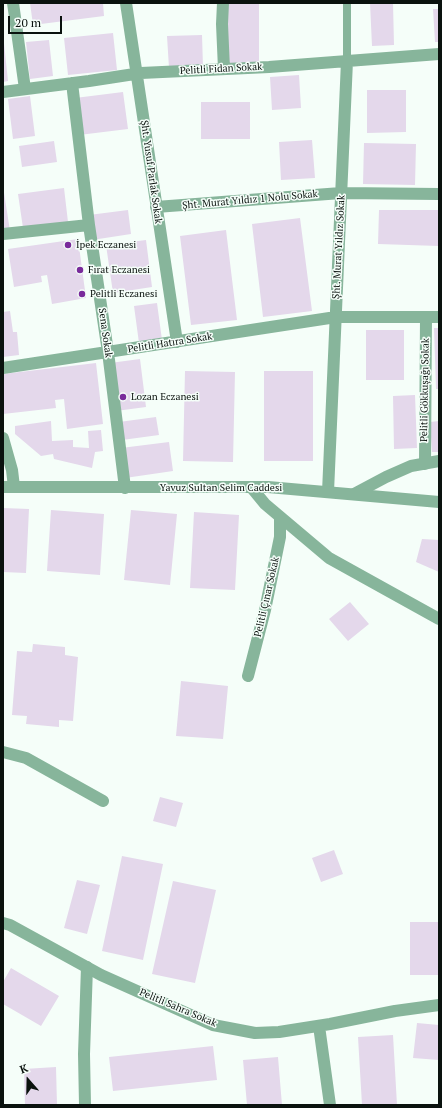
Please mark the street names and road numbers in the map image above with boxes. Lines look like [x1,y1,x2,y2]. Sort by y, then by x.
street label: Pelitli Fidan Sokak [179,61,263,77]
street label: Şht. Yusuf Parlak Sokak [138,120,164,224]
street label: Şht. Murat Yıldız 1 Nolu Sokak [182,188,318,212]
street label: Şht. Murat Yıldız Sokak [330,195,348,299]
street label: Sena Sokak [96,307,114,359]
street label: Pelitli Hatıra Sokak [127,330,213,356]
street label: Pelitli Gökkuşağı Sokak [418,338,432,442]
street label: Yavuz Sultan Selim Caddesi [160,482,282,494]
street label: Pelitli Çınar Sokak [252,556,282,638]
street label: Pelitli Sahra Sokak [138,986,218,1030]

